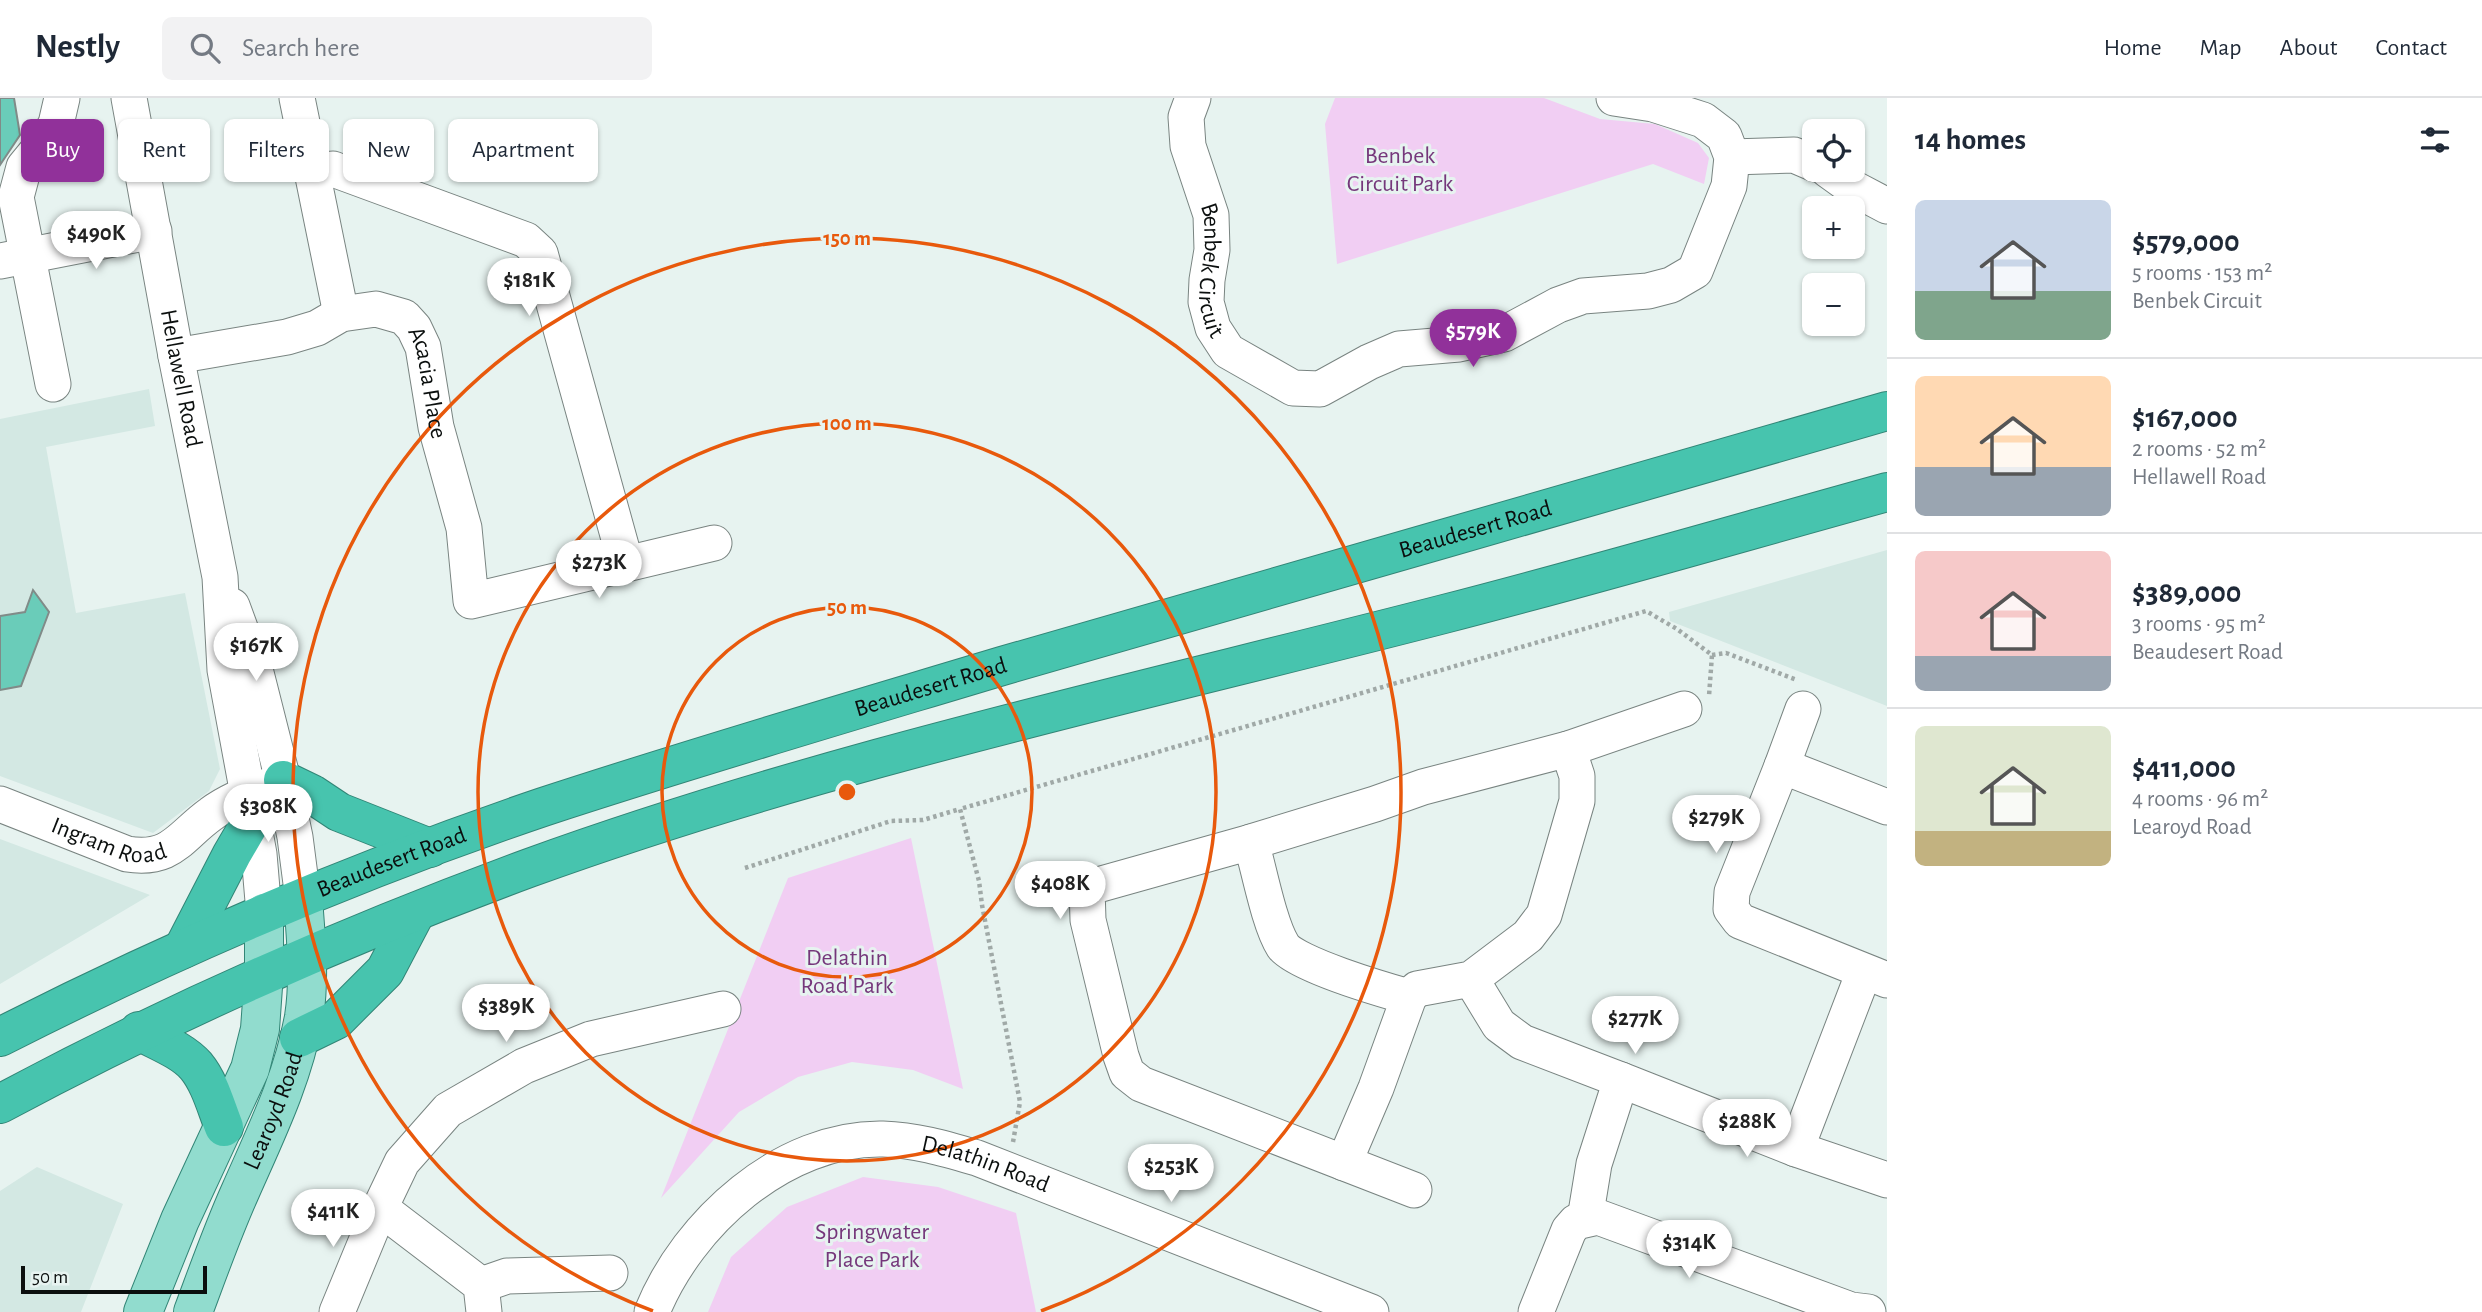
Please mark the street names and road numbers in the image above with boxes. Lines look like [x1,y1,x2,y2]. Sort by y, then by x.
street label: Benbek Circuit [1194,200,1228,343]
street label: Hellawell Road [156,307,206,449]
street label: Acacia Place [403,323,451,441]
street label: Beaudesert Road [1396,496,1554,563]
street label: Beaudesert Road [852,653,1010,721]
street label: Ingram Road [48,813,170,867]
street label: Beaudesert Road [314,823,469,902]
street label: Learoyd Road [239,1049,307,1173]
street label: Delathin Road [919,1132,1053,1197]

